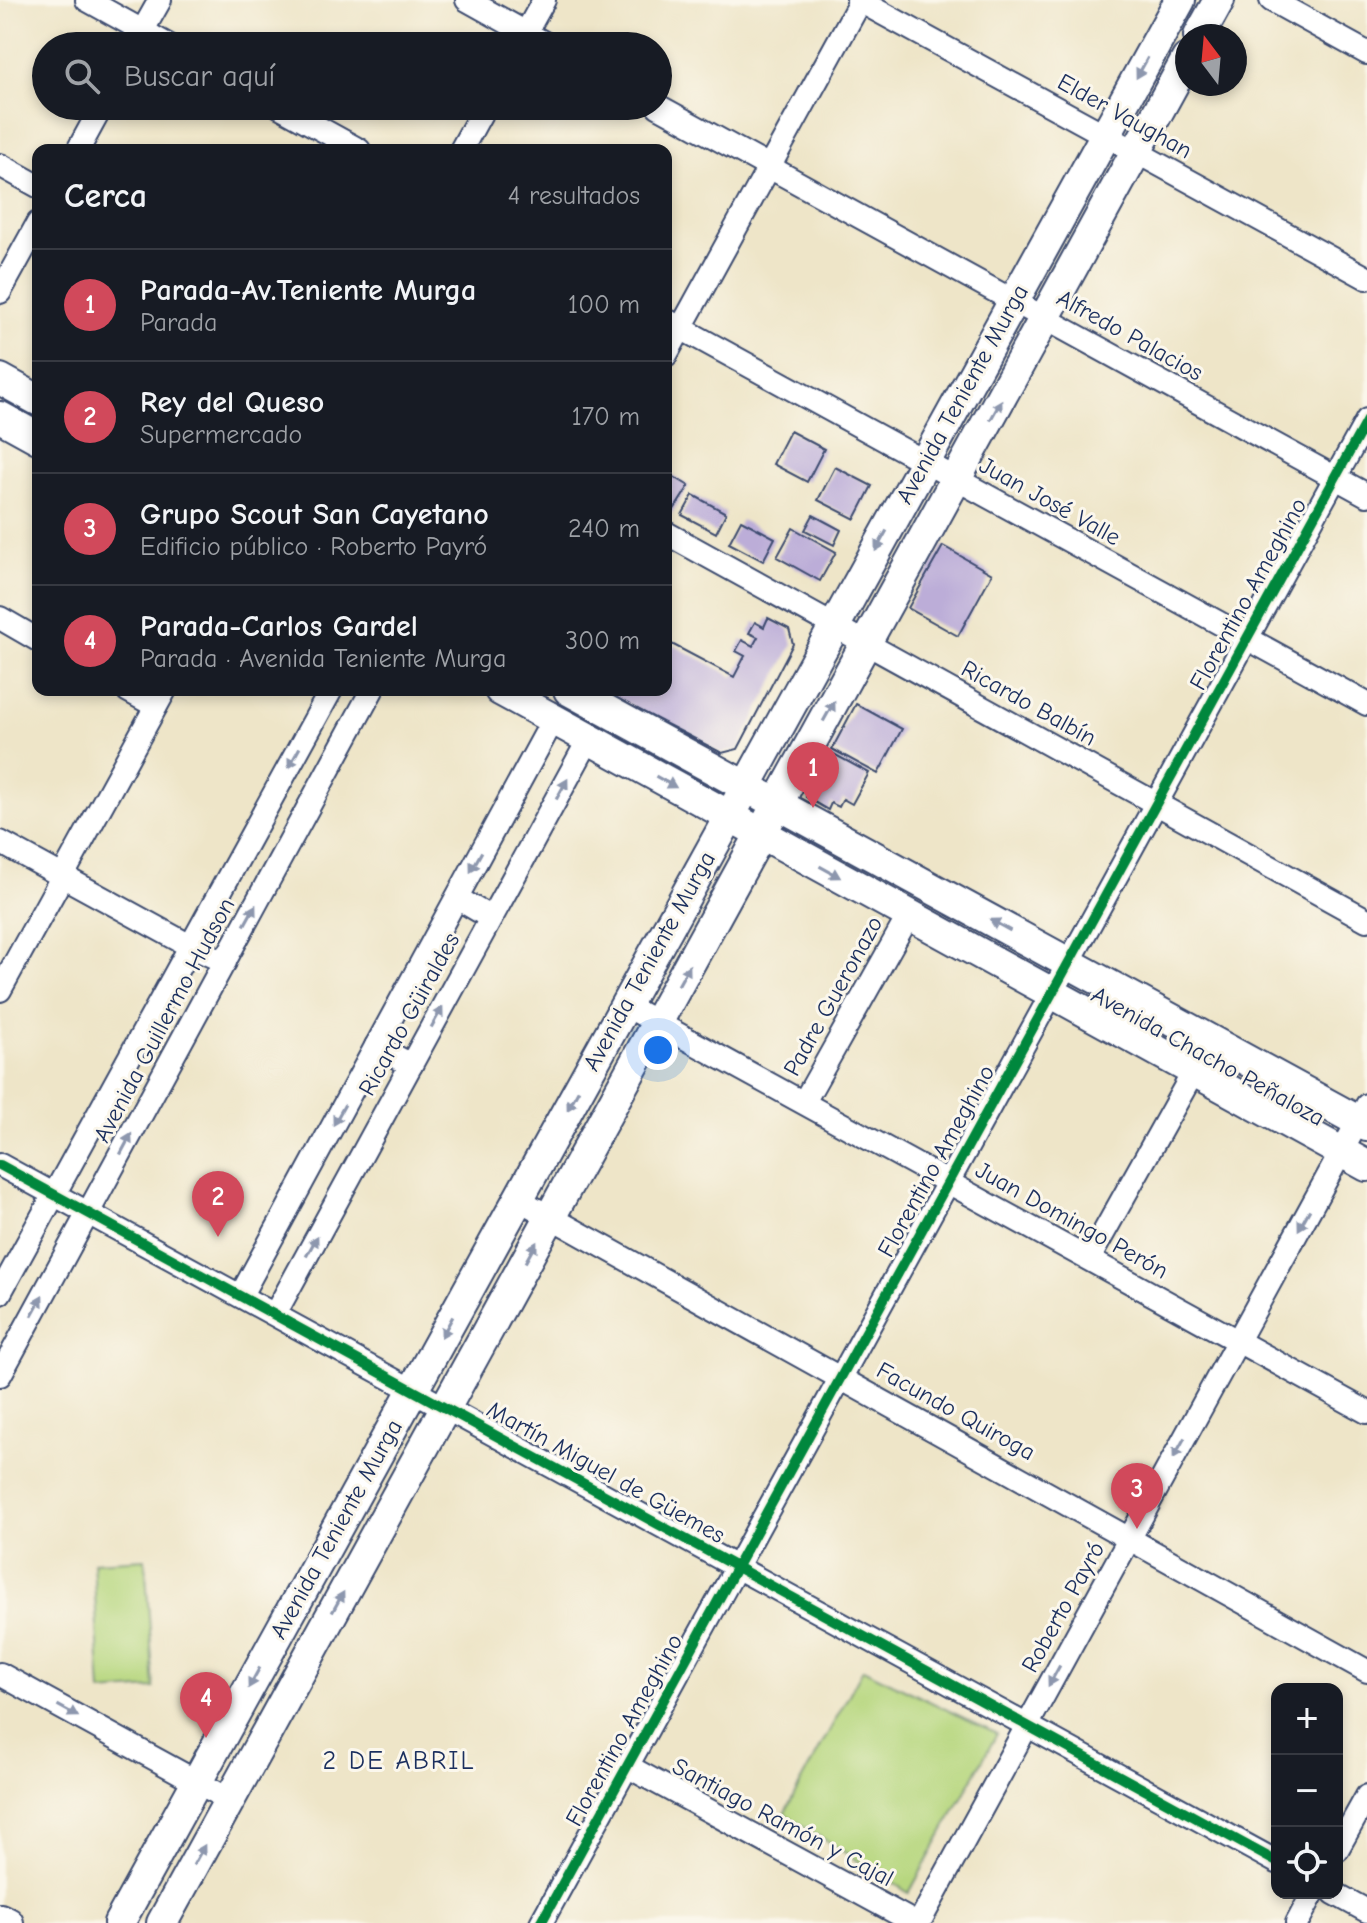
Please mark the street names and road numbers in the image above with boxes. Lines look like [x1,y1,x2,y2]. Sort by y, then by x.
street label: Elder Vaughan [1053,68,1197,164]
street label: Avenida Teniente Murga [890,279,1034,509]
street label: Alfredo Palacios [1052,283,1208,387]
street label: Juan José Valle [975,451,1125,551]
street label: Florentino Ameghino [1184,493,1312,695]
street label: Ricardo Balbín [957,654,1101,752]
street label: Avenida Teniente Murga [577,846,721,1076]
street label: Avenida Guillermo Hudson [88,893,240,1147]
street label: Padre Gueronazo [778,911,888,1081]
street label: Ricardo Güiraldes [353,927,465,1101]
street label: Avenida Chacho Peñaloza [1087,980,1329,1132]
street label: Florentino Ameghino [872,1060,1000,1262]
street label: Juan Domingo Perón [971,1155,1173,1285]
street label: Facundo Quiroga [872,1356,1040,1466]
street label: Martín Miguel de Güemes [482,1395,730,1549]
street label: Avenida Teniente Murga [264,1414,408,1644]
street label: Roberto Payró [1016,1537,1110,1677]
street label: Florentino Ameghino [560,1629,688,1831]
street label: Santiago Ramón y Cajal [668,1752,898,1892]

